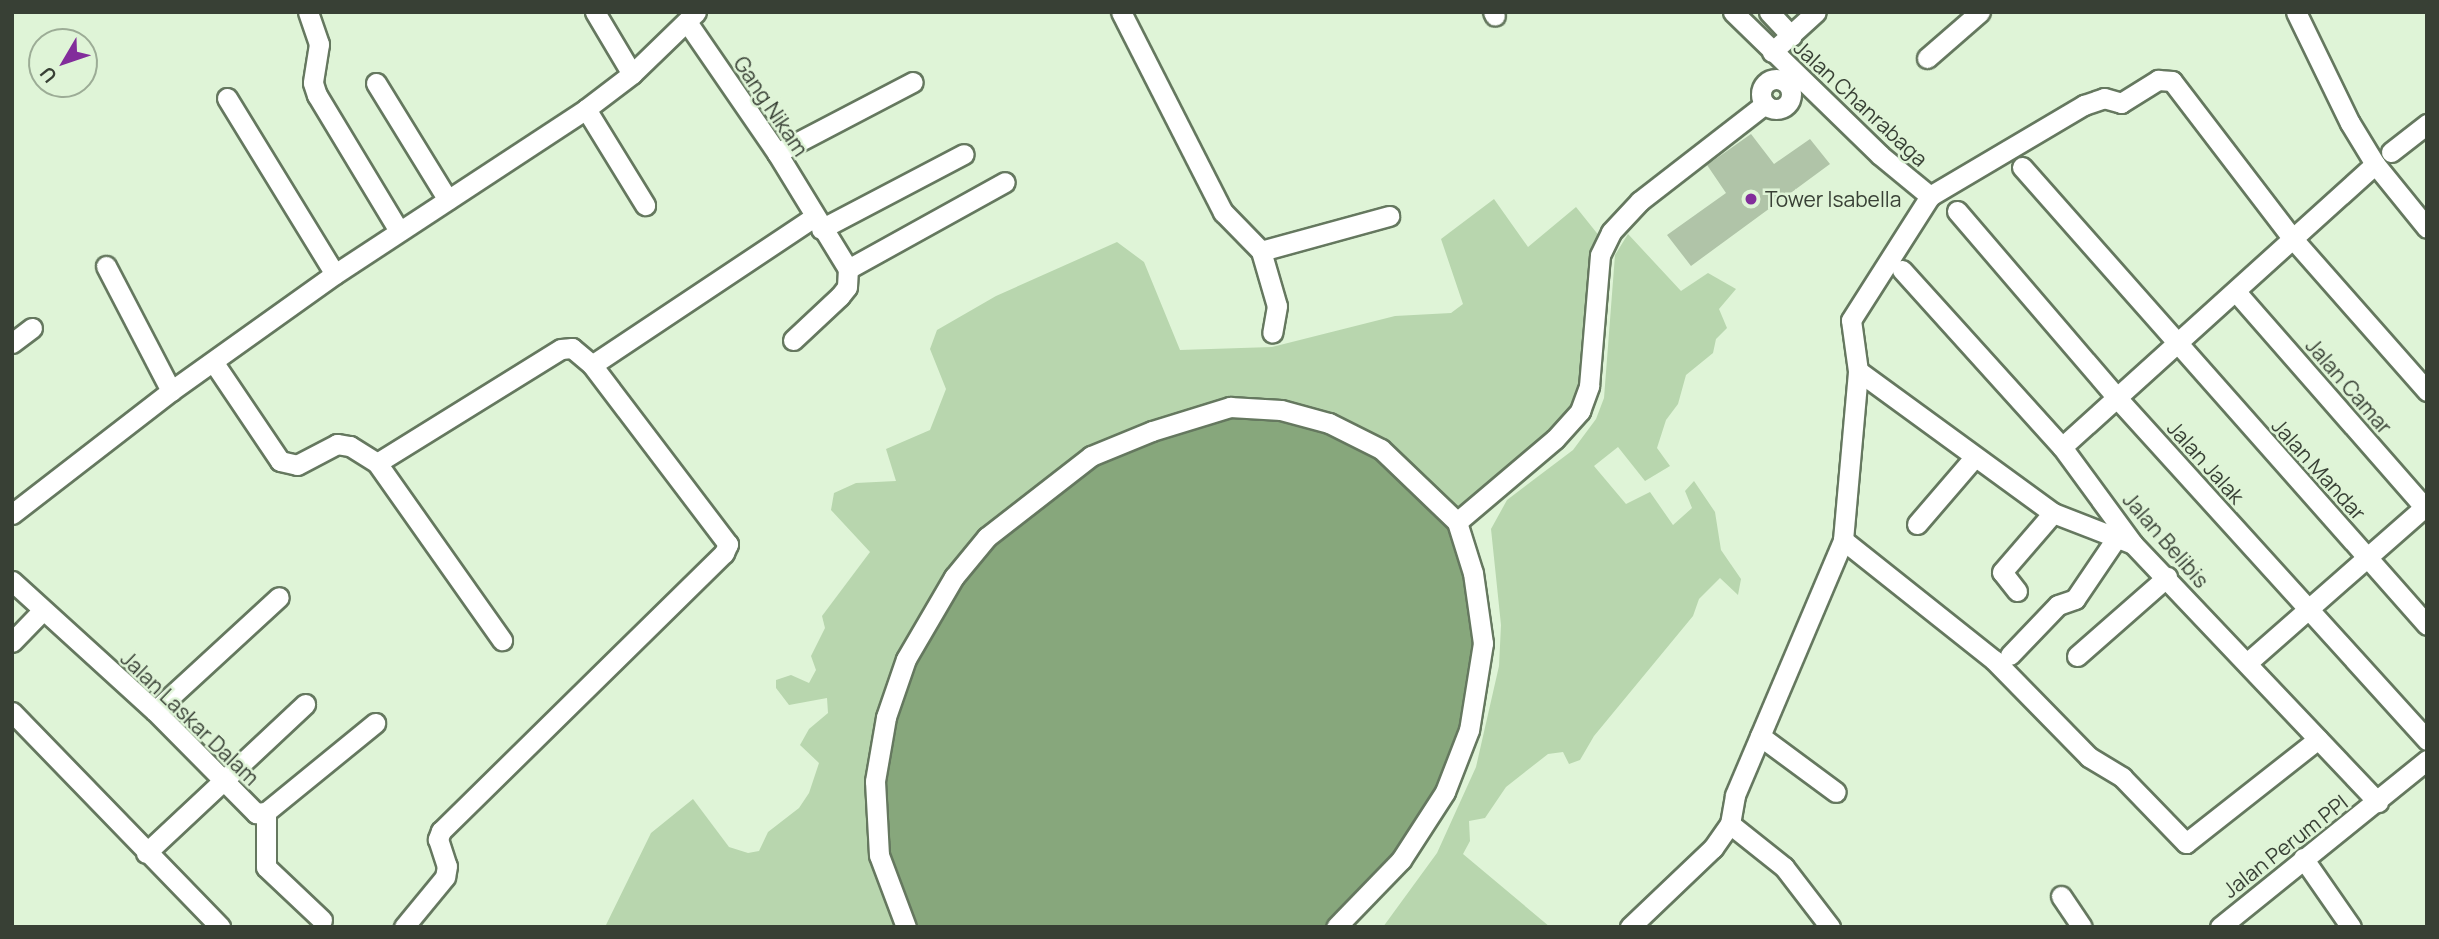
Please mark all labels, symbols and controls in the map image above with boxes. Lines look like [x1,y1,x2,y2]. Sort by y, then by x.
north arrow [28,28,98,98]
street label: Jalan Chanrabaga [1789,35,1933,171]
street label: Gang Nikam [728,51,814,161]
text: U [34,61,63,88]
place label: Tower Isabella [1765,186,1901,212]
marker: Tower Isabella [1743,191,1759,207]
street label: Jalan Camar [2301,333,2397,439]
street label: Jalan Mandar [2267,413,2371,525]
street label: Jalan Jalak [2162,415,2250,509]
street label: Jalan Belibis [2118,487,2214,593]
street label: Jalan Laskar Dalam [116,646,264,790]
street label: Jalan Perum PPI [2217,789,2353,903]

